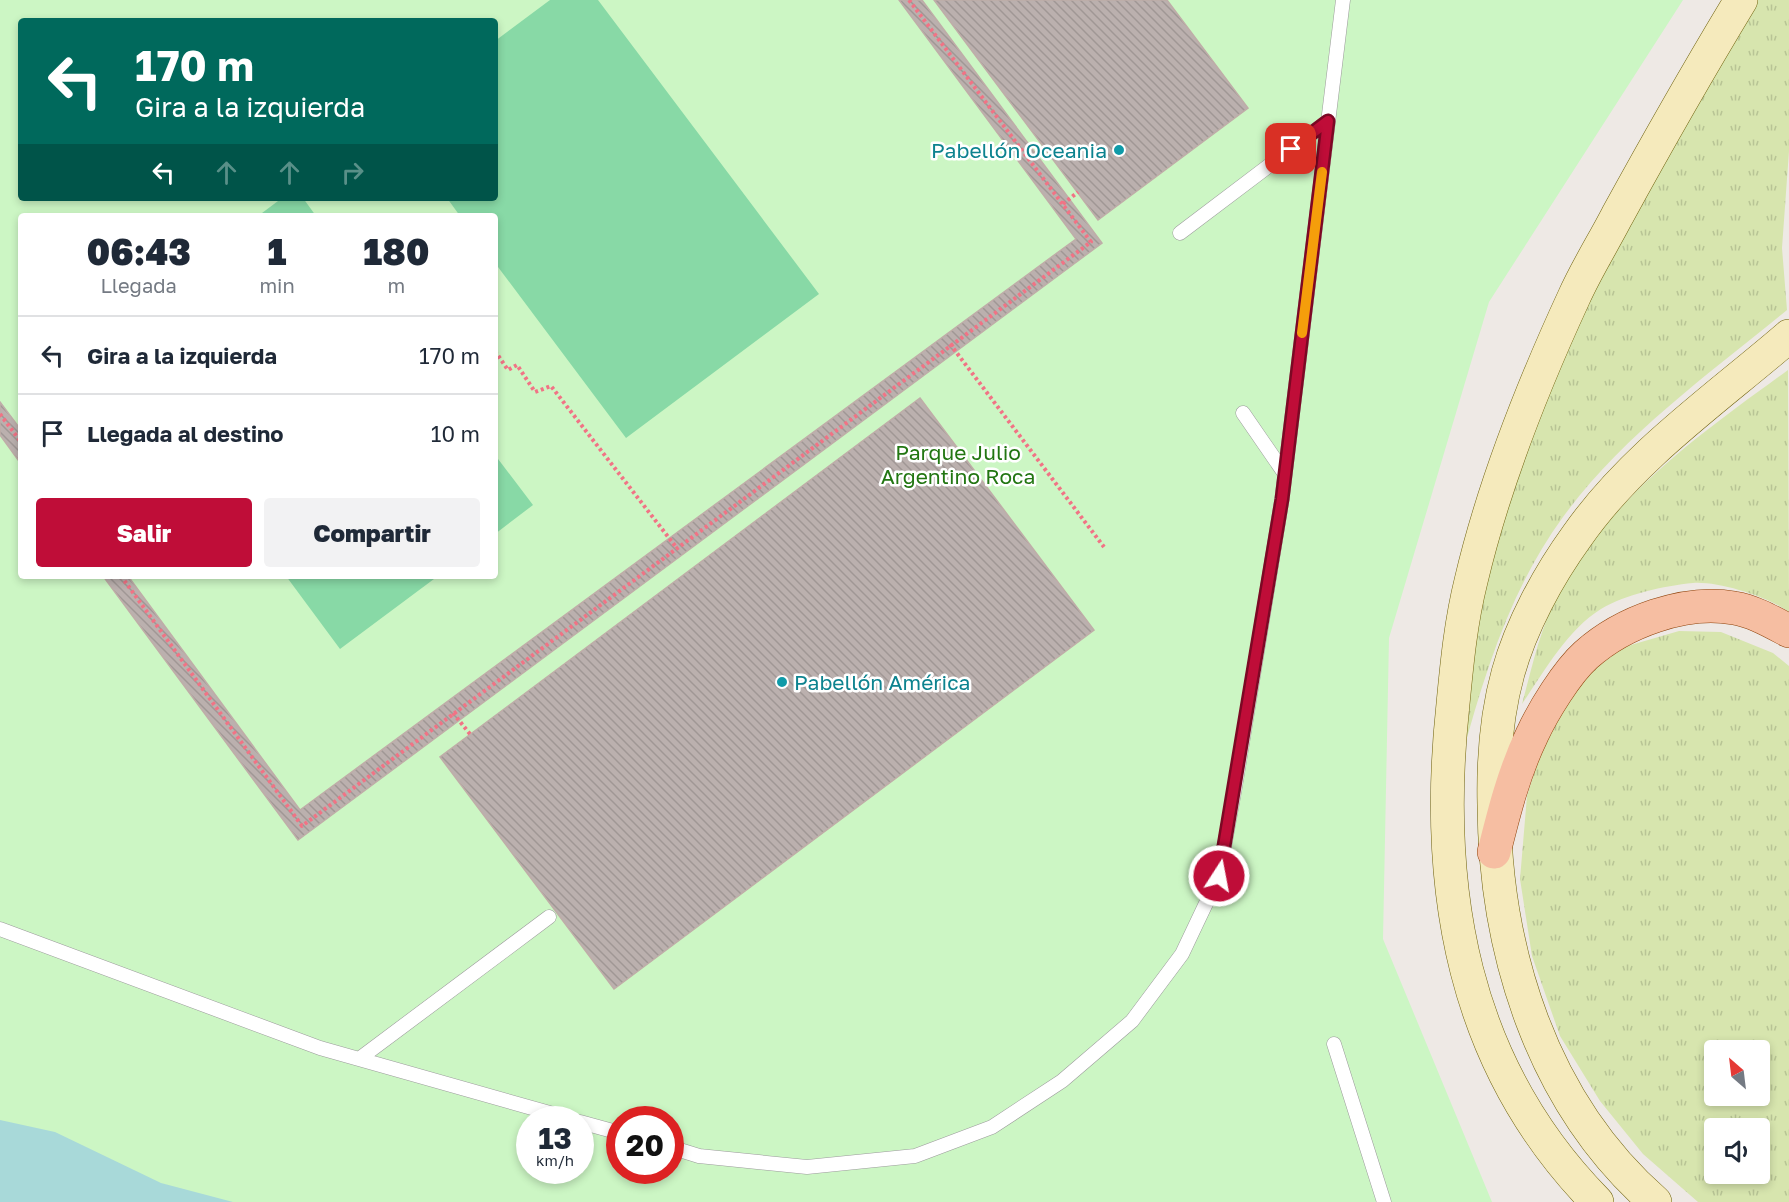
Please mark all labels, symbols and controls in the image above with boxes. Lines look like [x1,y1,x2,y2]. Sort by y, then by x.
text: 170 m [135,40,254,90]
icon: left [36,42,114,120]
text: Gira a la izquierda [135,91,365,123]
pin [1265,123,1316,174]
icon: arrive [1274,132,1307,165]
place label: Pabellón Oceania [931,137,1107,163]
marker: Pabellón Oceania [1112,143,1126,157]
icon: left [147,156,180,189]
icon: ahead [210,156,243,189]
icon: ahead [273,156,306,189]
icon: right [336,156,369,189]
text: 06:43 [86,230,191,273]
text: 1 [268,230,287,273]
text: 180 [363,230,430,273]
text: Llegada [101,273,177,297]
text: min [259,273,295,297]
text: m [388,273,405,297]
icon: left [36,339,69,372]
text: Gira a la izquierda [87,342,277,369]
text: 170 m [419,342,480,369]
icon: arrive [36,417,69,450]
text: Llegada al destino [87,420,284,447]
text: 10 m [431,420,480,447]
park label: Parque Julio Argentino Roca [881,439,1035,489]
button: Salir [36,498,252,567]
button: Compartir [264,498,480,567]
place label: Pabellón América [794,669,970,695]
marker: Pabellón América [775,675,789,689]
position arrow [1187,844,1251,908]
north arrow [1704,1040,1770,1106]
map controls [1704,1040,1770,1184]
speed limit sign: 20 [606,1106,684,1184]
button: sound [1704,1118,1770,1184]
text: 13 [538,1120,572,1156]
text: km/h [536,1151,574,1169]

